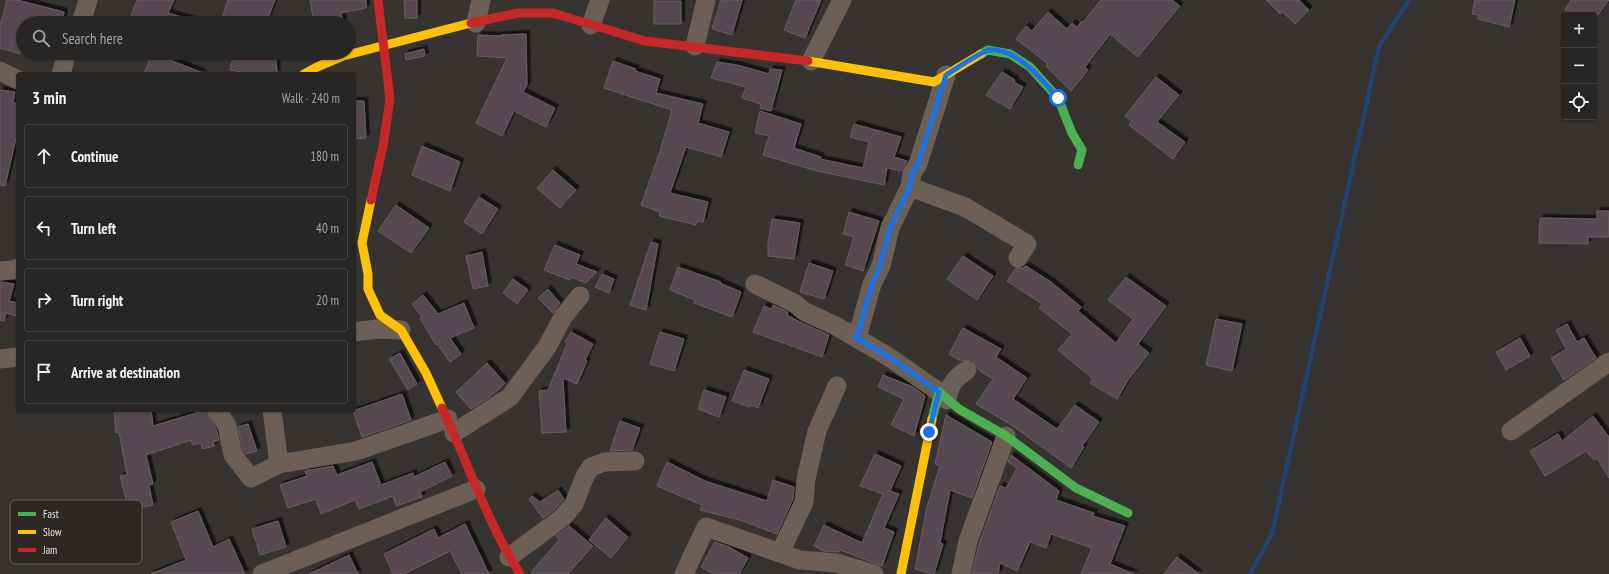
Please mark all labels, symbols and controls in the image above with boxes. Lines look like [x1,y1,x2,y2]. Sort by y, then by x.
map controls [1561,12,1597,120]
button: + [1561,12,1597,48]
search box [16,16,356,60]
icon: search [30,27,52,49]
text: Search here [62,29,123,48]
button: − [1561,48,1597,84]
button: locate [1561,84,1597,120]
text: 3 min [32,87,66,109]
route start [1049,89,1067,107]
text: Walk · 240 m [282,90,340,107]
icon: ahead [33,145,55,167]
text: Continue [71,147,118,166]
text: 180 m [310,148,339,165]
icon: left [33,217,55,239]
text: Turn left [71,219,116,238]
text: 40 m [316,220,339,237]
icon: right [33,289,55,311]
text: Turn right [71,291,123,310]
text: 20 m [316,292,339,309]
icon: arrive [33,361,55,383]
text: Arrive at destination [71,363,180,382]
route end [920,423,938,441]
legend [10,500,142,564]
text: Fast [43,507,59,521]
text: Slow [43,525,62,539]
text: Jam [42,543,57,557]

